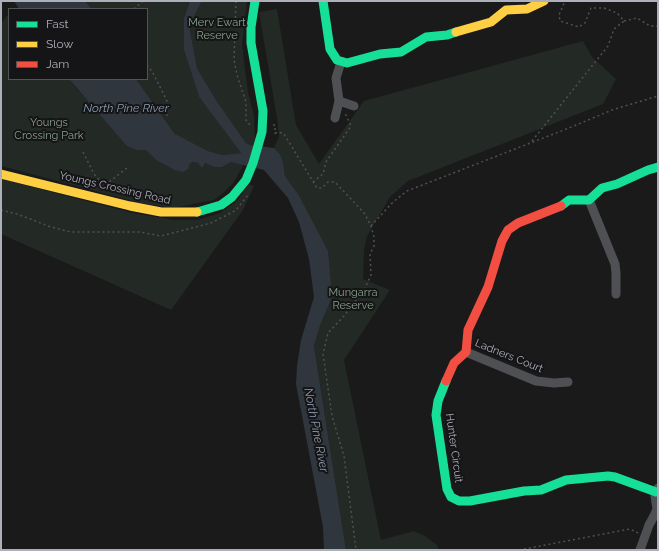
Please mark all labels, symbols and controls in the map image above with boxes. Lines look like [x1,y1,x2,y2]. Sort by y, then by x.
legend [8,8,148,80]
park label: Merv Ewart Reserve [188,16,246,42]
text: Fast [46,17,69,31]
text: Slow [46,37,73,51]
text: Jam [46,57,69,71]
water label: North Pine River [83,101,169,115]
park label: Youngs Crossing Park [14,116,84,142]
street label: Youngs Crossing Road [58,169,172,207]
park label: Mungarra Reserve [328,286,378,312]
street label: Ladners Court [473,336,545,376]
water label: North Pine River [301,387,331,473]
street label: Hunter Circuit [443,412,465,484]

